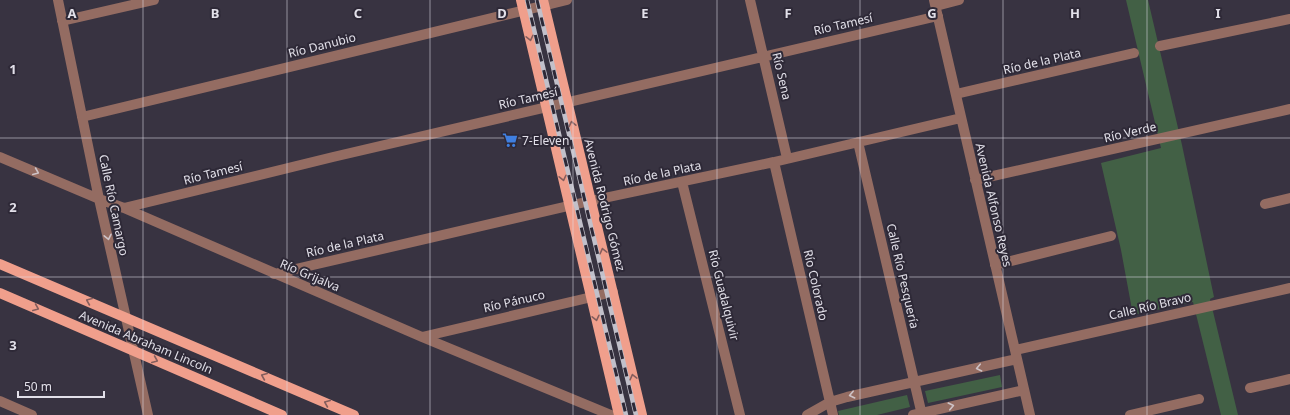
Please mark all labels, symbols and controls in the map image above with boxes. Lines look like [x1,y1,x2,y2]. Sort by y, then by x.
text: A [68,4,77,22]
text: B [211,4,219,22]
text: C [354,4,362,22]
text: D [497,4,507,22]
text: E [641,4,649,22]
text: F [784,4,792,22]
text: G [927,4,937,22]
text: H [1070,4,1080,22]
text: I [1215,4,1221,22]
street label: Río Tamesí [812,9,875,39]
street label: Río Danubio [286,28,358,62]
one-way arrow [525,35,533,41]
street label: Río de la Plata [1001,44,1083,78]
street label: Río Sena [768,50,796,102]
text: 1 [9,60,17,78]
street label: Río Tamesí [497,83,560,113]
street label: Río Verde [1102,118,1158,146]
one-way arrow [569,121,577,127]
supermarket icon: 7-Eleven [501,131,519,149]
place label: 7-Eleven [522,132,569,149]
street label: Avenida Rodrigo Gómez [580,137,630,273]
street label: Avenida Alfonso Reyes [971,141,1017,269]
street label: Calle Río Camargo [95,153,133,257]
street label: Río de la Plata [621,156,703,190]
street label: Río Tamesí [182,157,245,189]
one-way arrow [31,167,39,175]
one-way arrow [558,175,566,181]
text: 2 [9,198,17,216]
street label: Calle Río Pesquería [883,222,923,330]
street label: Río de la Plata [304,227,386,261]
one-way arrow [103,234,111,240]
one-way arrow [599,247,607,254]
street label: Río Guadalquivir [704,248,744,342]
street label: Río Colorado [800,248,832,322]
street label: Río Grijalva [277,255,343,295]
street label: Río Pánuco [481,286,547,316]
street label: Calle Río Bravo [1107,288,1193,324]
one-way arrow [86,298,93,306]
one-way arrow [32,304,39,312]
street label: Avenida Abraham Lincoln [77,306,215,378]
one-way arrow [592,315,600,321]
text: 3 [9,336,17,354]
one-way arrow [151,355,159,363]
one-way arrow [976,363,982,371]
scale bar [18,373,104,399]
one-way arrow [260,373,268,381]
one-way arrow [629,374,637,380]
text: 50 m [24,378,52,395]
one-way arrow [849,391,855,399]
one-way arrow [323,400,331,408]
one-way arrow [947,402,954,411]

